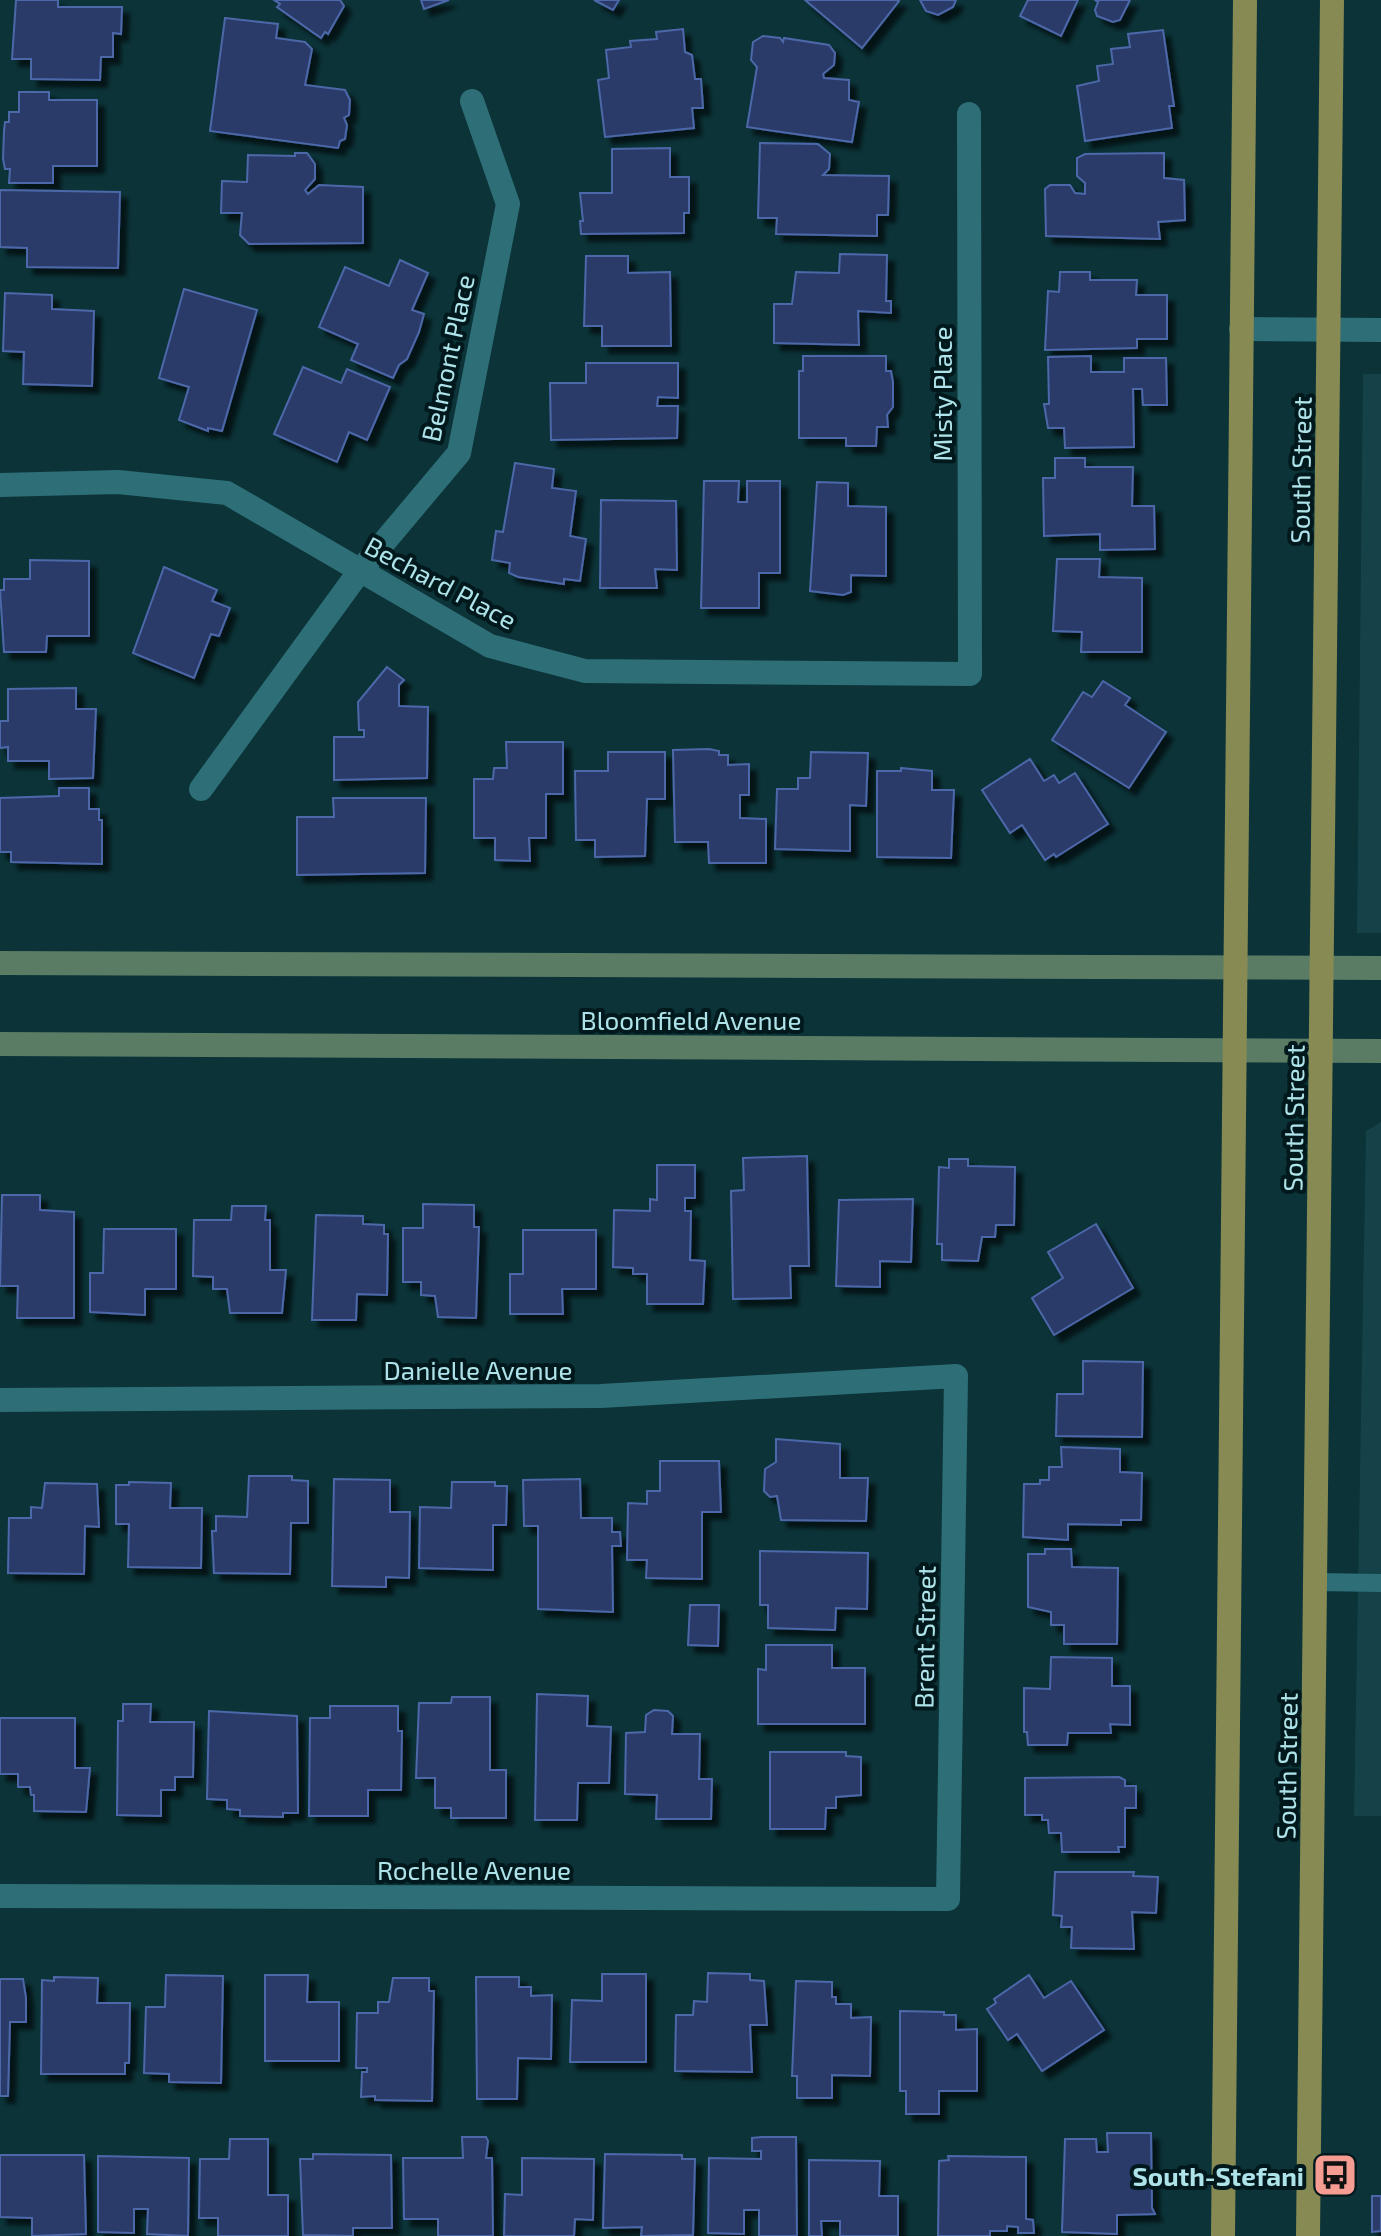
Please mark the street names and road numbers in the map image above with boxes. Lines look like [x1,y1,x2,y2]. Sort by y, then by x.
street label: Belmont Place [414,272,480,444]
street label: Misty Place [926,326,957,462]
street label: South Street [1283,396,1317,544]
street label: Bechard Place [360,529,522,635]
street label: Bloomfield Avenue [581,1004,801,1035]
street label: South Street [1276,1044,1310,1192]
street label: Danielle Avenue [384,1354,572,1385]
street label: Brent Street [907,1565,941,1709]
street label: South Street [1269,1692,1303,1840]
street label: Rochelle Avenue [377,1854,571,1885]

